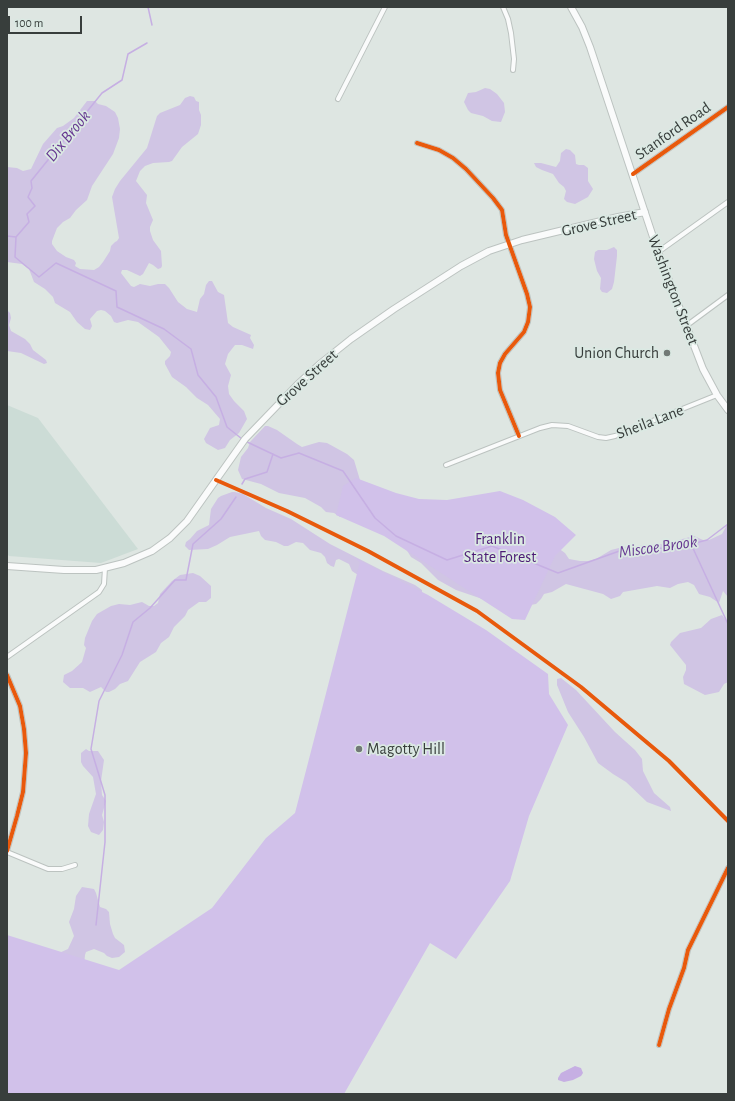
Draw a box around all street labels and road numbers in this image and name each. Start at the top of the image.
street label: Stanford Road [631,98,715,164]
street label: Grove Street [560,205,638,241]
street label: Washington Street [643,232,703,348]
street label: Grove Street [272,345,342,411]
street label: Sheila Lane [614,400,686,444]

